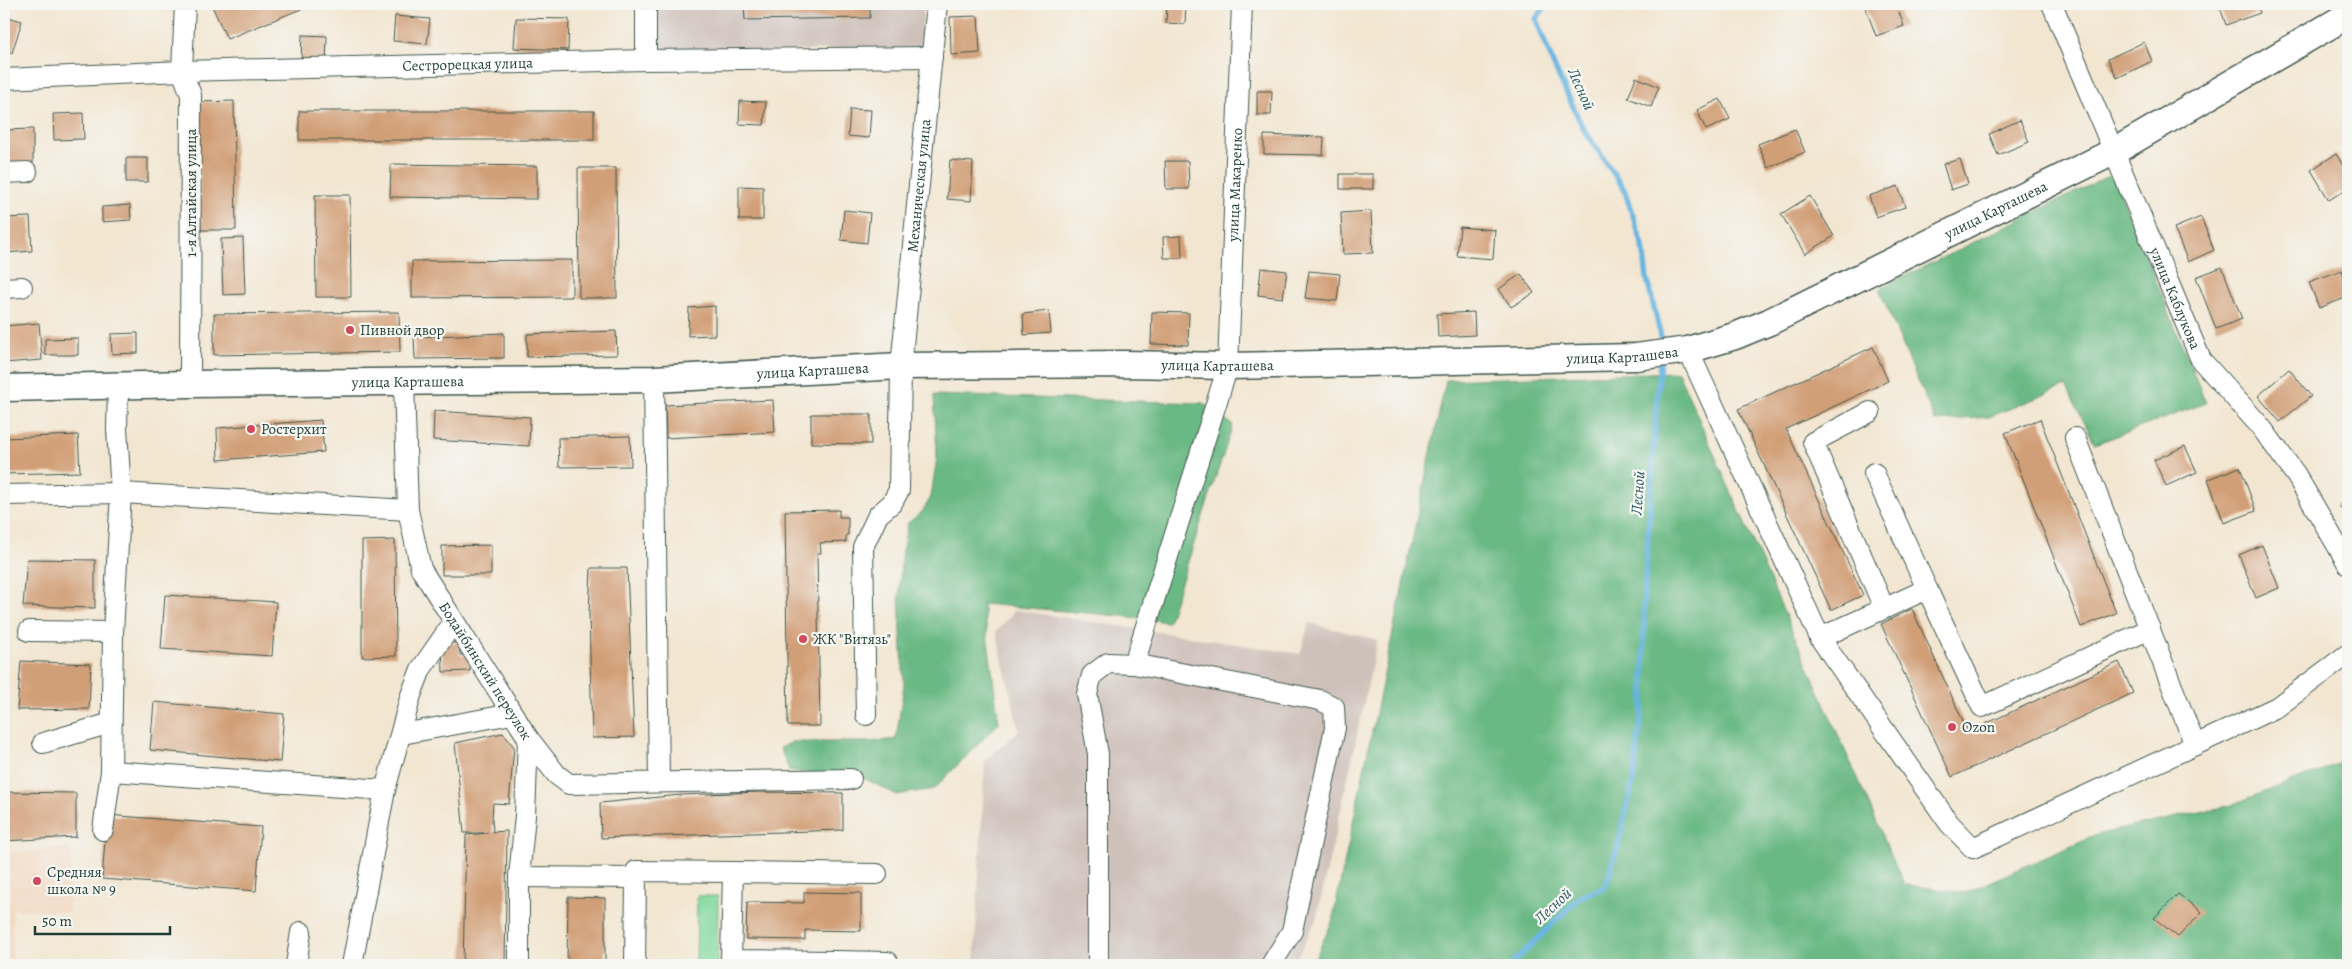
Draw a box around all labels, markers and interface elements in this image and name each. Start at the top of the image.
street label: Сестрорецкая улица [402,53,533,76]
water label: Лесной [1562,63,1600,114]
street label: Механическая улица [902,118,936,253]
street label: улица Макаренко [1223,127,1247,243]
street label: 1-я Алтайская улица [181,129,201,257]
street label: улица Карташева [1940,176,2051,244]
street label: улица Каблукова [2145,243,2205,352]
place label: Пивной двор [360,320,445,340]
marker: Пивной двор [344,324,356,336]
street label: улица Карташева [1565,341,1680,369]
street label: улица Карташева [1160,355,1274,376]
street label: улица Карташева [755,358,869,384]
street label: улица Карташева [351,371,464,392]
place label: Ростерхит [261,419,327,439]
marker: Ростерхит [245,423,257,435]
water label: Лесной [1625,470,1651,517]
street label: Бодайбинский переулок [434,598,537,744]
place label: ЖК "Витязь" [813,629,891,649]
marker: ЖК "Витязь" [797,633,809,645]
place label: Ozon [1962,717,1995,737]
marker: Ozon [1946,721,1958,733]
place label: Средняя школа № 9 [47,862,116,899]
marker: Средняя школа № 9 [31,875,43,887]
water label: Лесной [1529,883,1577,930]
scale bar [35,904,170,936]
text: 50 m [42,911,72,931]

